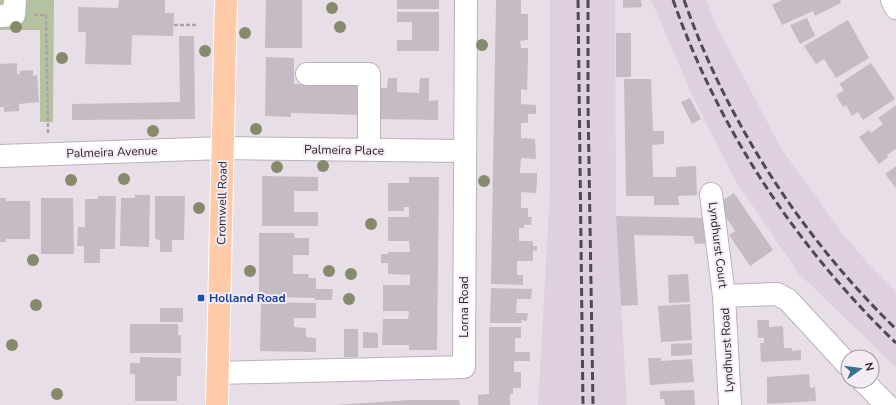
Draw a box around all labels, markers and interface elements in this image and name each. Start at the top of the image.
street label: Palmeira Place [304,141,384,159]
street label: Palmeira Avenue [66,142,158,162]
street label: Cromwell Road [213,161,231,245]
street label: Lyndhurst Court [705,201,731,290]
street label: Lorna Road [456,276,472,338]
place label: Holland Road [209,290,286,306]
marker: Holland Road [196,293,206,303]
street label: Lyndhurst Road [717,307,737,393]
north arrow [840,349,880,389]
text: N [861,361,877,373]

